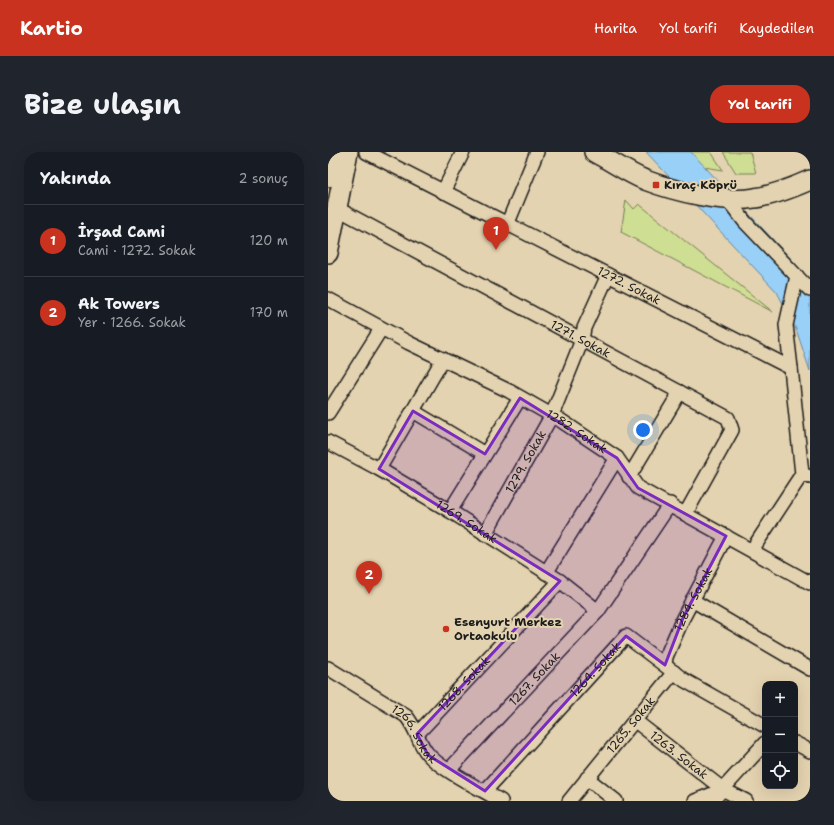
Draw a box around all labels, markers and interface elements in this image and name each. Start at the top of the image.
text: Kartio [20,16,83,41]
text: Harita [594,19,637,37]
text: Yol tarifi [659,19,717,37]
text: Kaydedilen [739,19,814,37]
text: Bize ulaşın [24,85,181,123]
button: Yol tarifi [710,85,810,123]
text: Yakında [40,167,111,189]
text: 2 sonuç [239,170,288,187]
place label: Kıraç Köprü [664,177,737,193]
marker: Kıraç Köprü [651,180,661,190]
pin: 1 [483,217,509,250]
text: İrşad Cami [78,222,165,242]
text: 1 [50,232,56,249]
text: 120 m [250,232,288,249]
text: Cami · 1272. Sokak [78,242,196,259]
street label: 1272. Sokak [595,263,663,308]
text: Ak Towers [78,294,160,314]
text: 2 [48,304,58,321]
text: 170 m [250,304,288,321]
text: Yer · 1266. Sokak [78,314,186,331]
street label: 1271. Sokak [548,316,613,362]
street label: 1282. Sokak [543,406,610,457]
your location [633,420,653,440]
street label: 1279. Sokak [502,427,550,496]
street label: 1269. Sokak [433,497,500,547]
pin: 2 [356,561,382,594]
street label: 1284. Sokak [670,564,716,634]
place label: Esenyurt Merkez Ortaokulu [454,614,562,644]
marker: Esenyurt Merkez Ortaokulu [441,624,451,634]
street label: 1264. Sokak [566,638,625,701]
street label: 1267. Sokak [505,648,564,709]
street label: 1268. Sokak [434,653,494,715]
map controls [762,681,798,789]
button: + [762,681,798,717]
street label: 1265. Sokak [603,693,659,757]
street label: 1266. Sokak [389,701,441,767]
button: − [762,717,798,753]
street label: 1263. Sokak [647,727,711,783]
button: locate [762,753,798,789]

